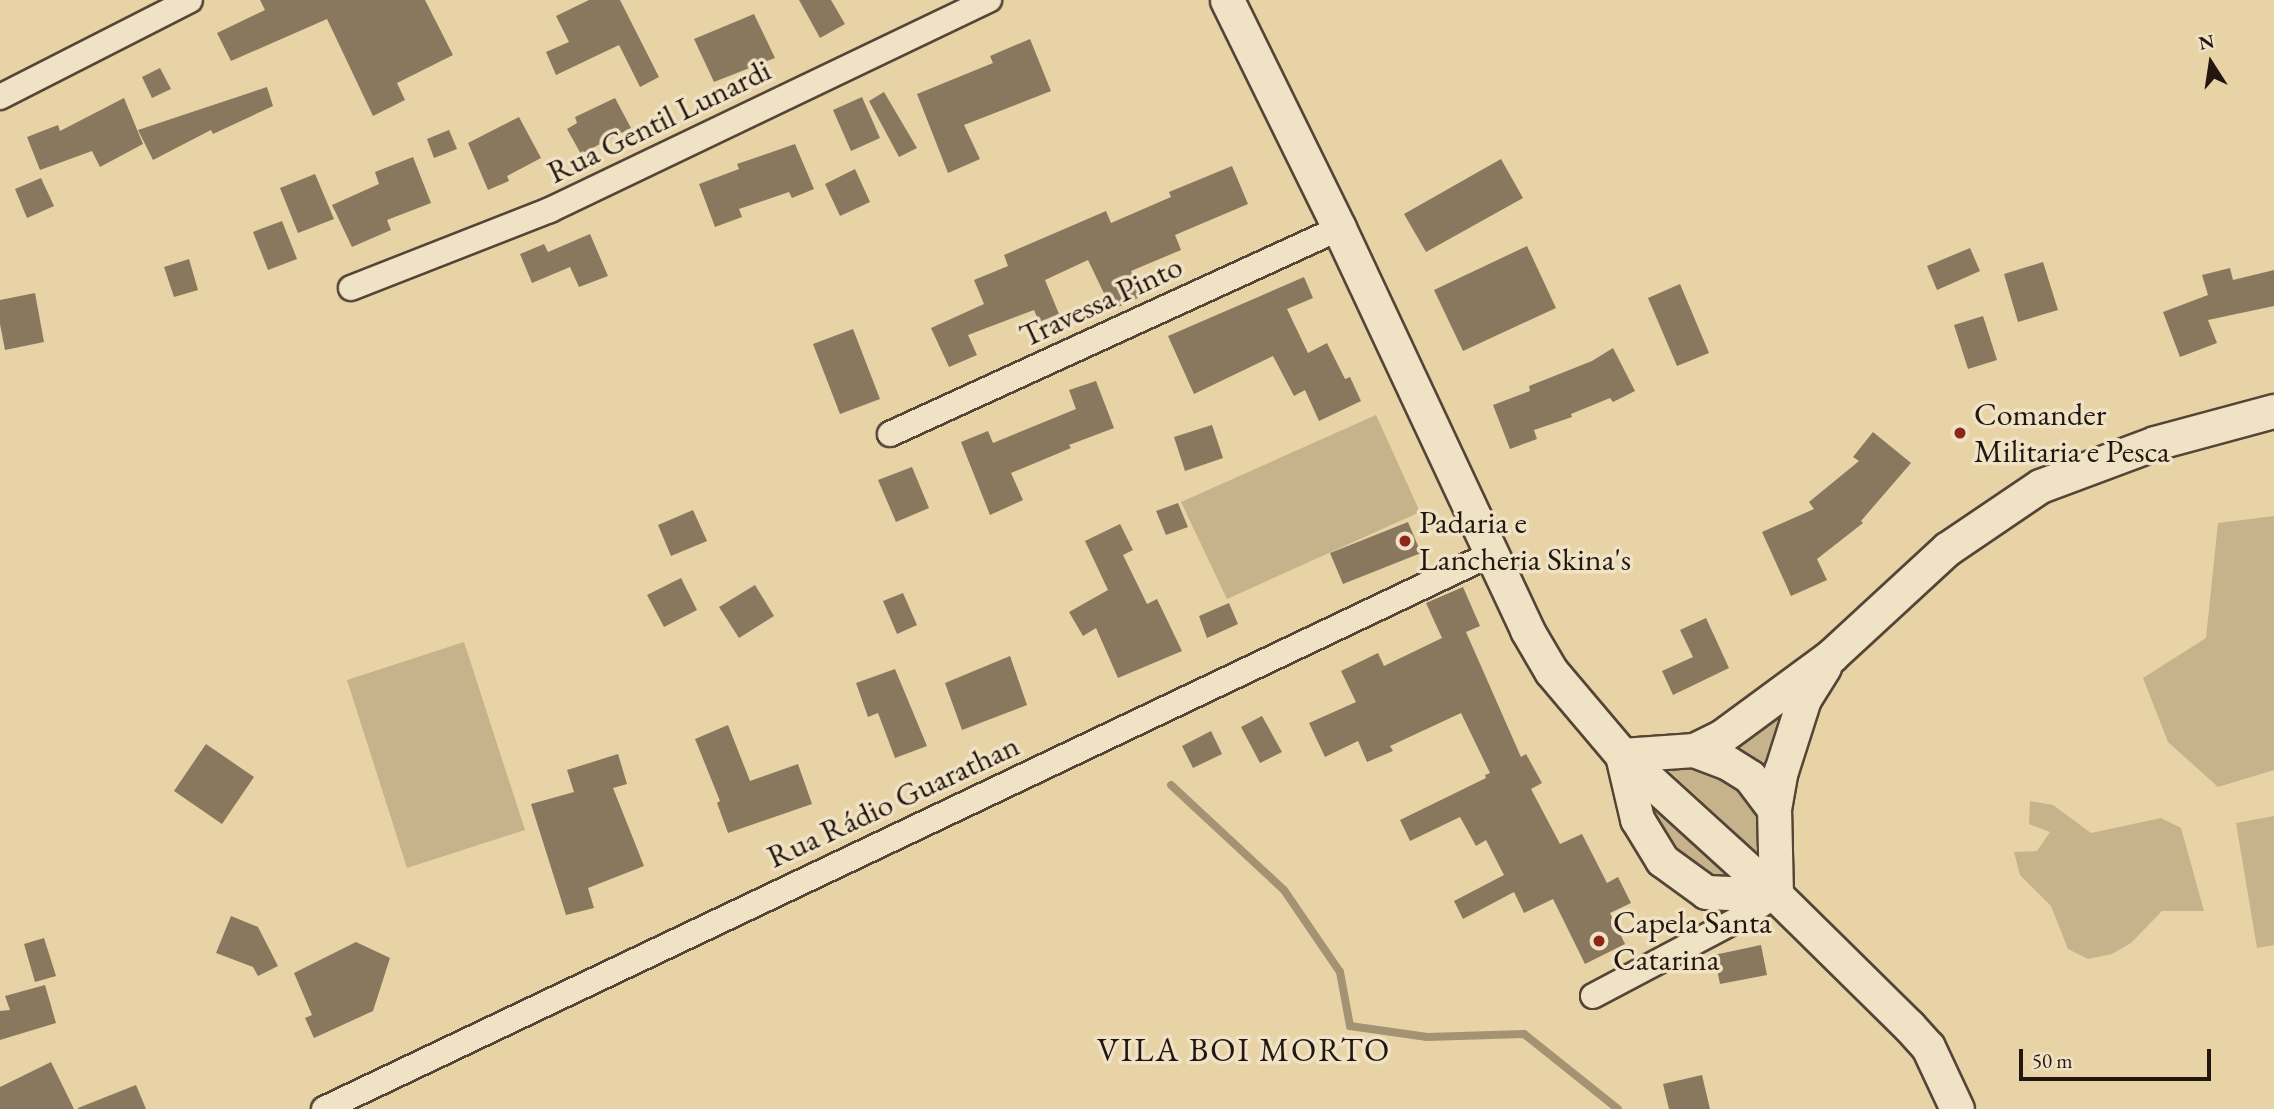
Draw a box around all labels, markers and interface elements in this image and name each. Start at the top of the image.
north arrow [2176,28,2246,98]
text: N [2196,28,2217,56]
street label: Rua Gentil Lunardi [541,50,777,192]
street label: Travessa Pinto [1014,247,1188,355]
place label: Comander Militaria e Pesca [1974,396,2170,471]
marker: Comander Militaria e Pesca [1952,425,1968,441]
place label: Padaria e Lancheria Skina's [1419,504,1631,579]
marker: Padaria e Lancheria Skina's [1397,533,1413,549]
street label: Rua Rádio Guarathan [761,726,1025,876]
place label: Capela Santa Catarina [1613,904,1772,979]
marker: Capela Santa Catarina [1591,933,1607,949]
district label: VILA BOI MORTO [1099,1030,1389,1070]
scale bar [2022,1036,2214,1080]
text: 50 m [2032,1047,2073,1074]

